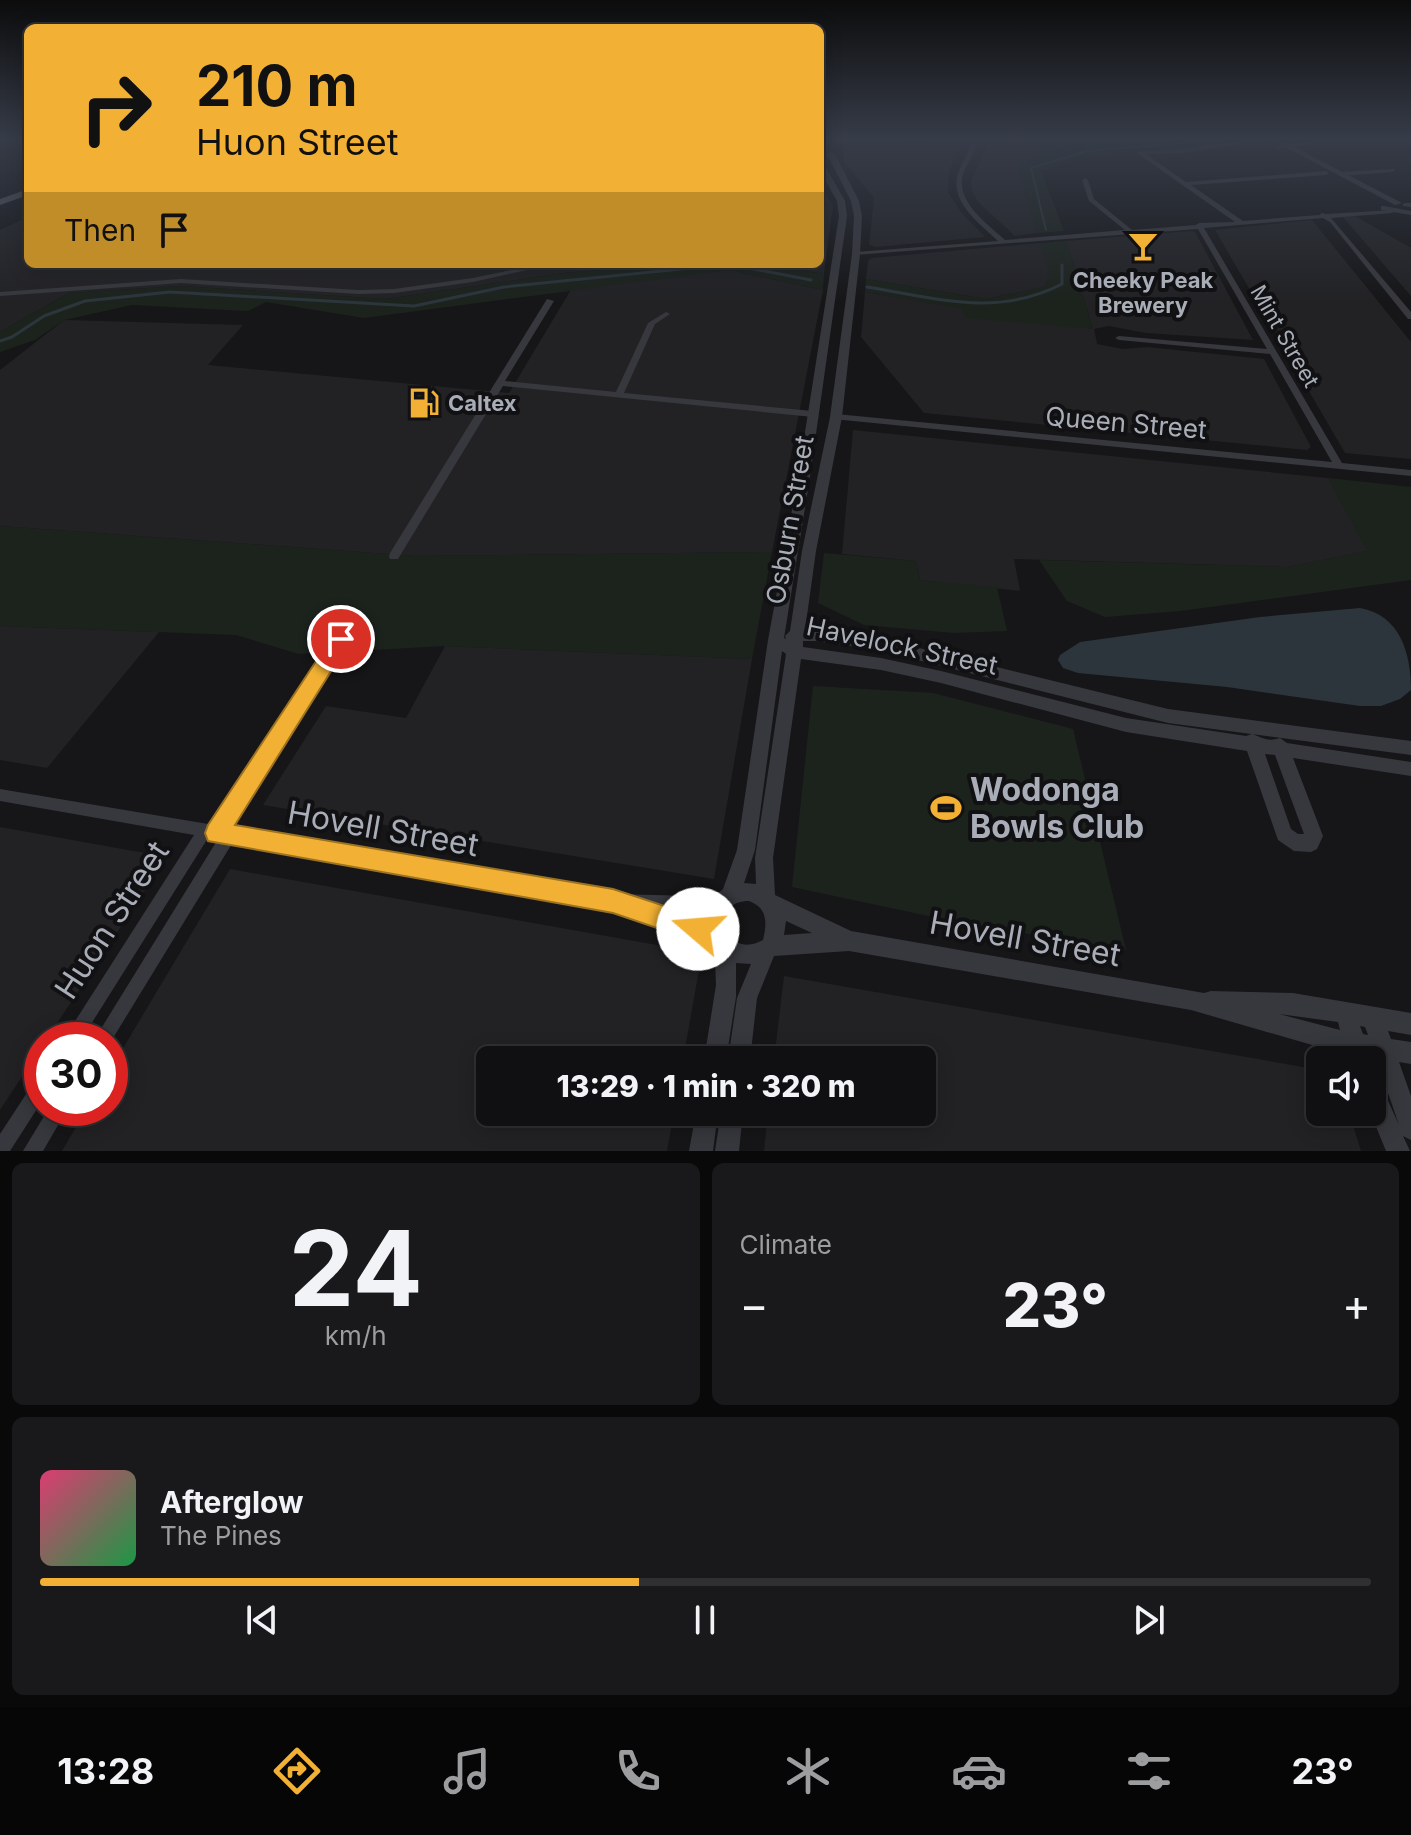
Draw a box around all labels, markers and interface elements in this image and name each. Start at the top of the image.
text: 210 m [196,52,358,120]
icon: right [64,56,168,160]
text: Huon Street [196,120,399,164]
icon: arrive [152,208,196,252]
text: Then [64,212,136,248]
bar icon: Cheeky Peak Brewery [1126,229,1160,263]
place label: Cheeky Peak Brewery [1073,267,1213,318]
street label: Mint Street [1245,280,1325,392]
fuel station icon: Caltex [407,386,441,420]
place label: Caltex [448,390,517,416]
street label: Queen Street [1044,400,1208,445]
street label: Osburn Street [759,433,820,607]
pin [307,605,375,673]
street label: Havelock Street [804,610,1000,681]
icon: arrive [319,617,363,661]
place label: Wodonga Bowls Club [970,770,1144,846]
sports icon: Wodonga Bowls Club [929,791,963,825]
street label: Hovell Street [285,793,482,864]
street label: Huon Street [46,834,177,1006]
position arrow [656,887,740,971]
street label: Hovell Street [927,903,1124,974]
speed limit sign: 30 [24,1022,128,1126]
map controls [1306,1046,1386,1126]
button: sound [1306,1046,1386,1126]
text: 13:29 · 1 min · 320 m [556,1068,856,1104]
text: 24 [289,1205,423,1331]
text: Climate [740,1229,832,1260]
text: 23° [1003,1269,1108,1341]
text: − [740,1278,769,1332]
text: + [1342,1278,1371,1332]
text: km/h [325,1320,387,1351]
text: Afterglow [160,1484,304,1520]
text: The Pines [160,1520,282,1551]
icon: previous [240,1598,284,1642]
icon: pause [683,1598,727,1642]
icon: next [1127,1598,1171,1642]
icon: directions [269,1743,325,1799]
icon: music [439,1743,495,1799]
icon: phone [610,1743,666,1799]
icon: climate [780,1743,836,1799]
icon: car [951,1743,1007,1799]
icon: filters [1121,1743,1177,1799]
text: 13:28 [57,1749,154,1793]
text: 23° [1292,1749,1354,1793]

